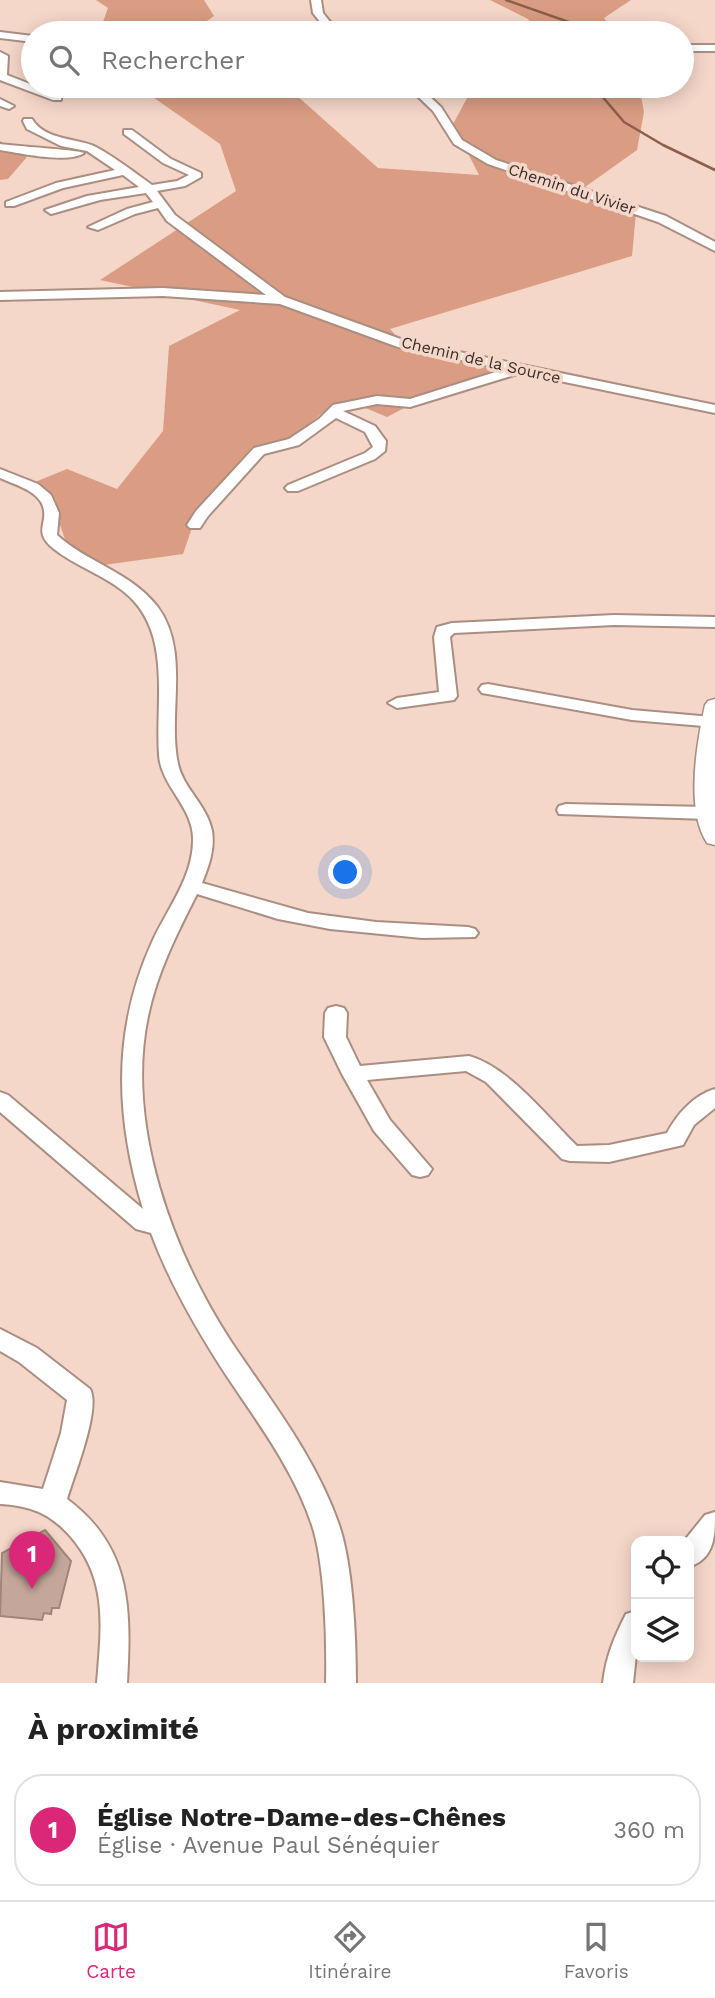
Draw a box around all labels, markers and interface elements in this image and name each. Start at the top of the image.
search box [21,21,694,98]
icon: search [45,41,83,79]
text: Rechercher [101,45,245,75]
street label: Chemin du Vivier [506,159,639,219]
street label: Chemin de la Source [399,332,563,388]
your location [328,855,362,889]
pin: 1 [9,1531,55,1589]
map controls [631,1536,694,1662]
button: locate [631,1536,694,1599]
button: layers [631,1599,694,1662]
text: À proximité [28,1711,199,1746]
text: Église Notre-Dame-des-Chênes [97,1802,506,1832]
text: 1 [48,1817,58,1844]
text: 360 m [614,1817,685,1844]
text: Église · Avenue Paul Sénéquier [97,1832,440,1859]
tab: Carte [86,1918,136,1983]
tab: Itinéraire [308,1918,391,1983]
tab: Favoris [564,1918,629,1983]

